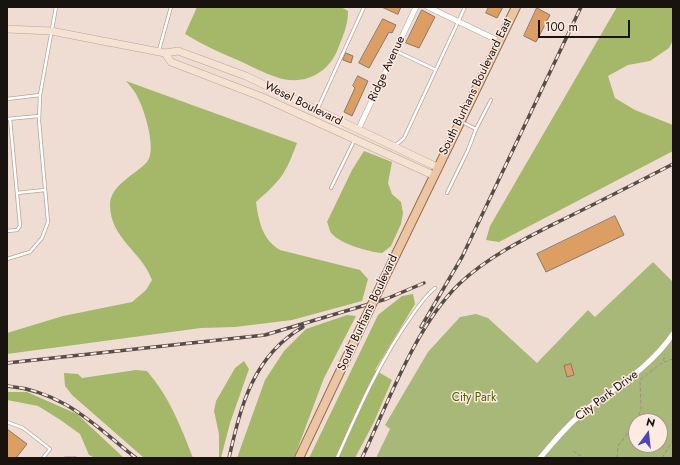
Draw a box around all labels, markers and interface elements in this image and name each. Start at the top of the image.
scale bar [540,12,632,38]
street label: South Burhans Boulevard East [437,16,515,158]
text: 100 m [545,18,578,36]
street label: Ridge Avenue [366,34,408,104]
street label: Wesel Boulevard [262,79,344,129]
street label: South Burhans Boulevard [335,253,401,373]
street label: City Park Drive [573,368,641,424]
park label: City Park [452,391,496,405]
north arrow [628,413,668,453]
text: N [645,414,657,431]

